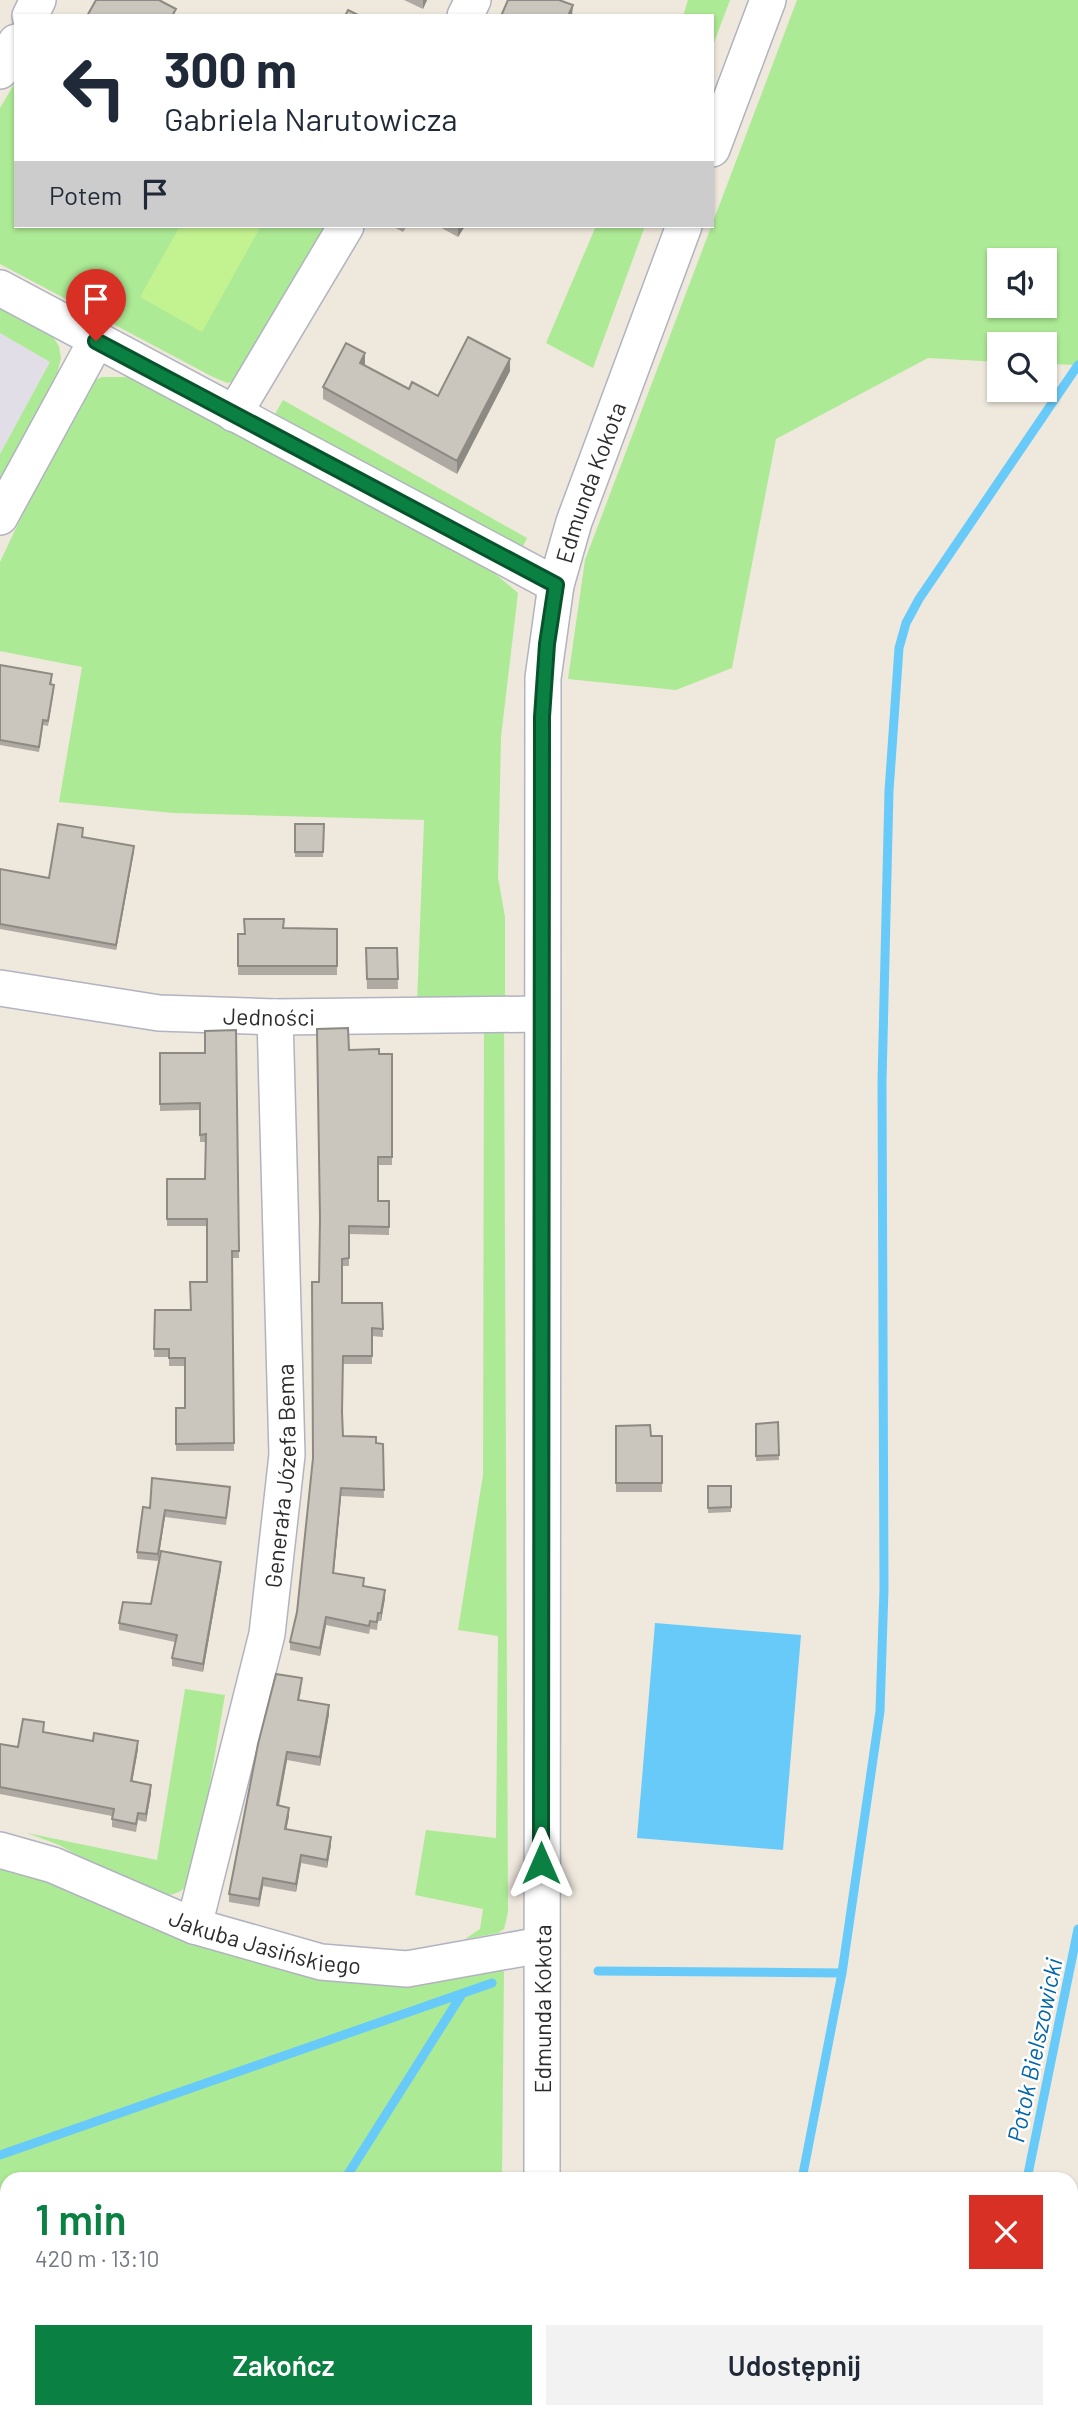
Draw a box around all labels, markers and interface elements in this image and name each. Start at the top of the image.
text: 300 m [164,39,297,98]
icon: left [49,42,140,133]
text: Gabriela Narutowicza [164,99,458,137]
icon: arrive [136,175,174,213]
text: Potem [49,179,122,210]
map controls [987,248,1057,402]
button: sound [987,248,1057,318]
pin [66,269,126,341]
icon: arrive [77,280,115,318]
button: search [987,332,1057,402]
street label: Edmunda Kokota [549,398,631,566]
street label: Jedności [223,1001,315,1031]
street label: Generała Józefa Bema [258,1363,301,1589]
position arrow [504,1826,578,1900]
street label: Jakuba Jasińskiego [165,1903,362,1979]
street label: Edmunda Kokota [528,1925,556,2093]
water label: Potok Bielszowicki [1000,1955,1068,2145]
text: 1 min [35,2193,127,2243]
button: close [969,2195,1043,2269]
text: 420 m · 13:10 [35,2244,159,2272]
button: Zakończ [35,2325,532,2405]
button: Udostępnij [546,2325,1043,2405]

